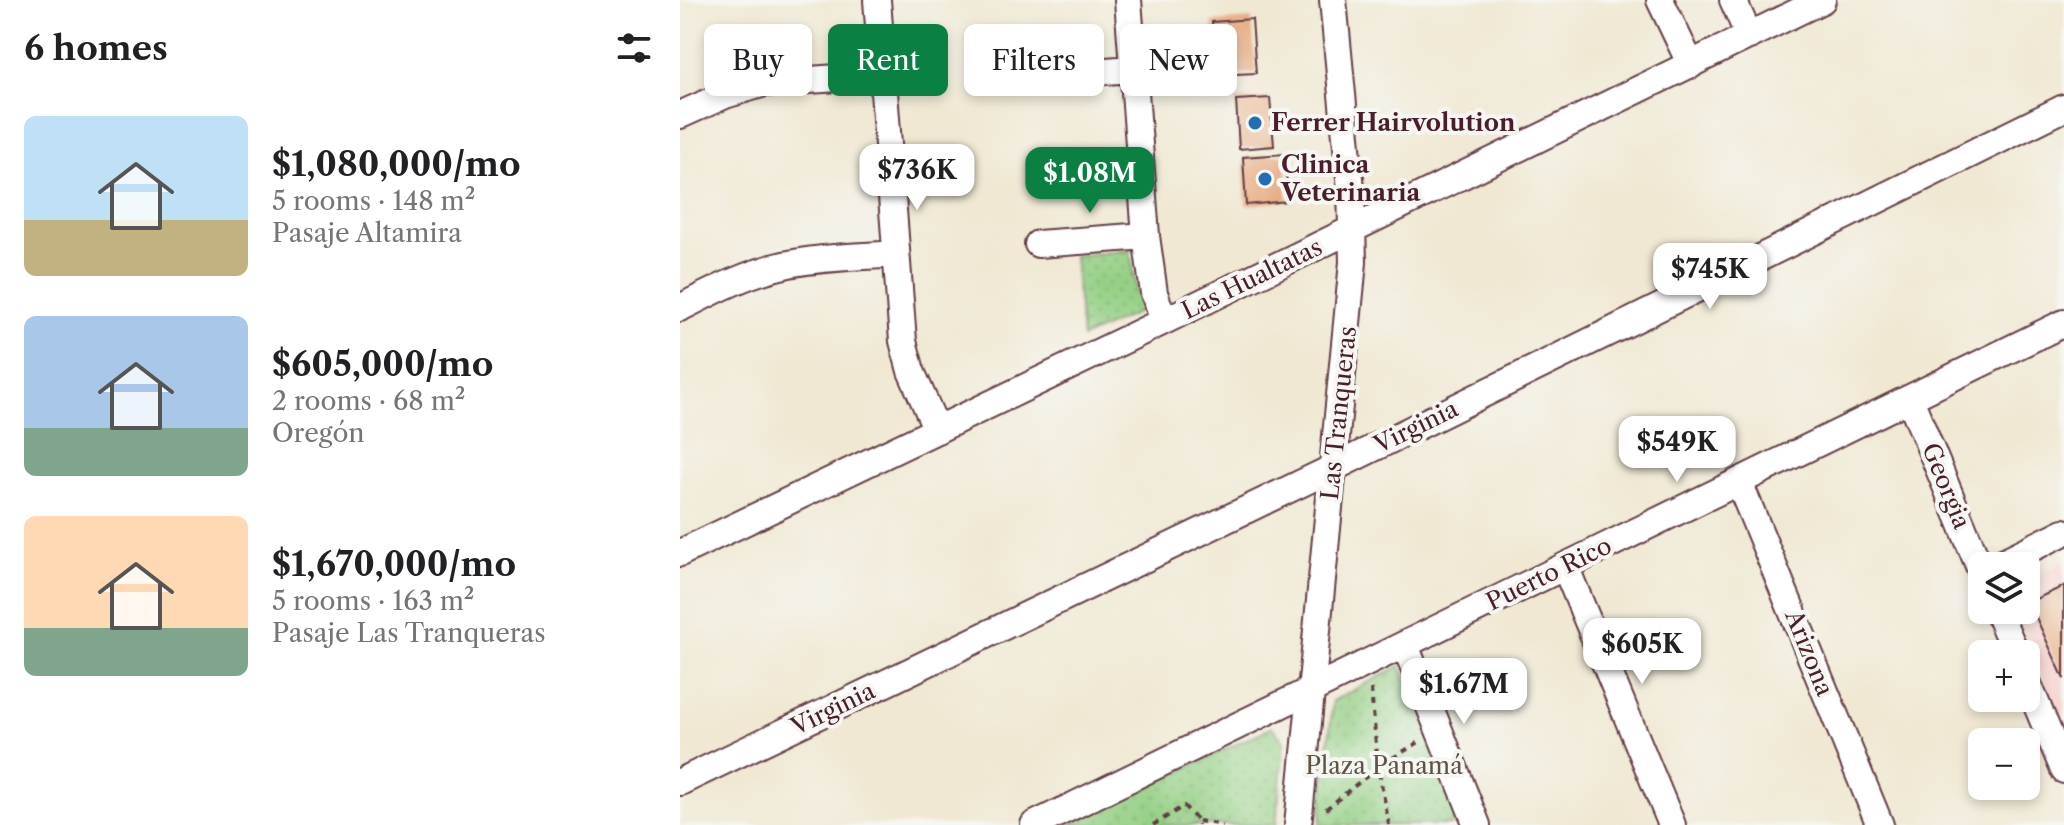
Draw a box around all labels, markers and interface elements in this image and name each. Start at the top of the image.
chip: Buy [704,24,812,96]
chip: Rent [828,24,948,96]
chip: Filters [964,24,1104,96]
chip: New [1120,24,1237,96]
icon: filters [612,26,656,70]
text: 6 homes [24,27,168,69]
place label: Ferrer Hairvolution [1271,108,1516,137]
marker: Ferrer Hairvolution [1246,114,1264,132]
text: $1,080,000/mo [272,143,521,185]
pin: $736K [861,144,973,212]
pin: $1.08M [1025,147,1155,215]
icon: home [88,148,184,244]
place label: Clinica Veterinaria [1280,150,1422,207]
text: $736K [877,154,957,186]
text: $1.08M [1043,157,1137,189]
marker: Clinica Veterinaria [1256,170,1274,188]
text: 5 rooms · 148 m² [272,185,475,217]
text: Pasaje Altamira [272,217,462,249]
street label: Las Hualtatas [1177,232,1327,325]
pin: $745K [1654,243,1766,311]
text: $745K [1671,253,1749,285]
street label: Las Tranqueras [1315,325,1362,501]
text: $605,000/mo [272,343,493,385]
icon: home [88,348,184,444]
text: 2 rooms · 68 m² [272,385,465,417]
street label: Virginia [1368,394,1463,460]
pin: $549K [1621,416,1733,484]
text: Oregón [272,417,365,449]
text: $549K [1637,426,1717,458]
street label: Georgia [1916,439,1977,533]
street label: Puerto Rico [1481,531,1616,616]
text: $1,670,000/mo [272,543,516,585]
icon: home [88,548,184,644]
map controls [1968,552,2040,800]
button: layers [1968,552,2040,624]
text: 5 rooms · 163 m² [272,585,474,617]
street label: Arizona [1779,605,1840,700]
text: Pasaje Las Tranqueras [272,617,546,649]
pin: $605K [1586,618,1698,686]
text: $605K [1601,628,1683,660]
button: + [1968,640,2040,712]
pin: $1.67M [1399,658,1529,726]
text: $1.67M [1419,668,1509,700]
street label: Virginia [785,676,880,742]
button: − [1968,728,2040,800]
park label: Plaza Panamá [1305,751,1463,780]

